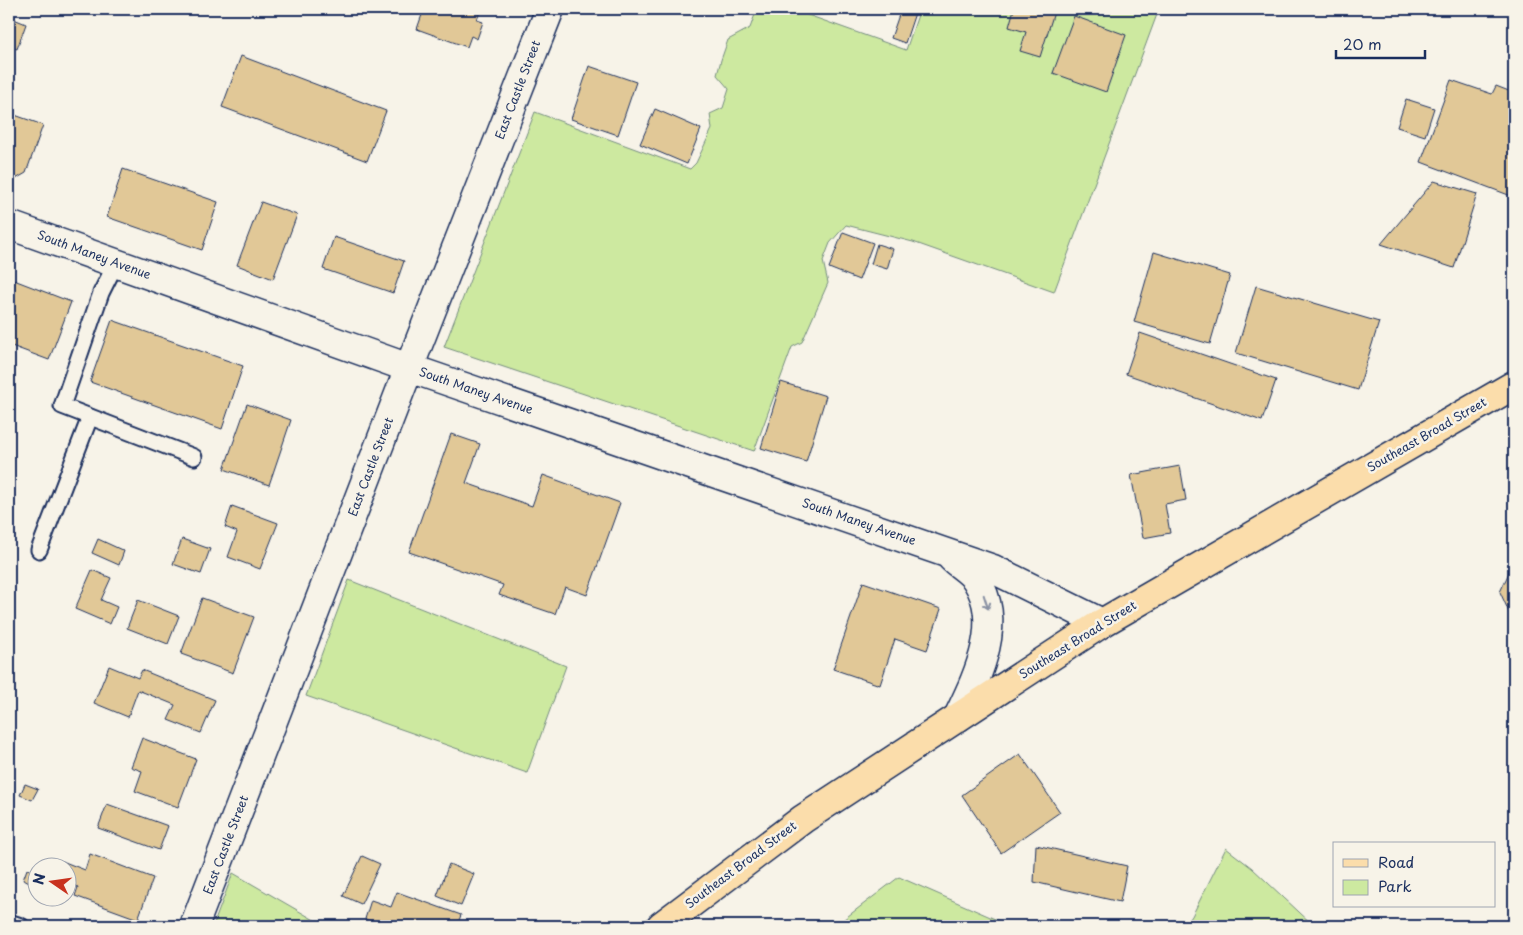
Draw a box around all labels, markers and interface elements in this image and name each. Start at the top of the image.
scale bar [1336,28,1424,60]
text: 20 m [1343,32,1382,55]
street label: East Castle Street [490,37,544,142]
street label: South Maney Avenue [35,225,154,283]
street label: South Maney Avenue [417,362,536,418]
street label: Southeast Broad Street [1363,392,1490,476]
street label: East Castle Street [343,414,397,519]
street label: South Maney Avenue [800,493,919,549]
one-way arrow [981,594,991,610]
street label: Southeast Broad Street [1015,596,1140,683]
street label: East Castle Street [198,792,252,897]
street label: Southeast Broad Street [681,816,800,912]
legend [1333,842,1496,908]
text: Road [1378,850,1414,873]
north arrow [28,858,78,908]
text: N [27,871,50,887]
text: Park [1378,874,1412,897]

